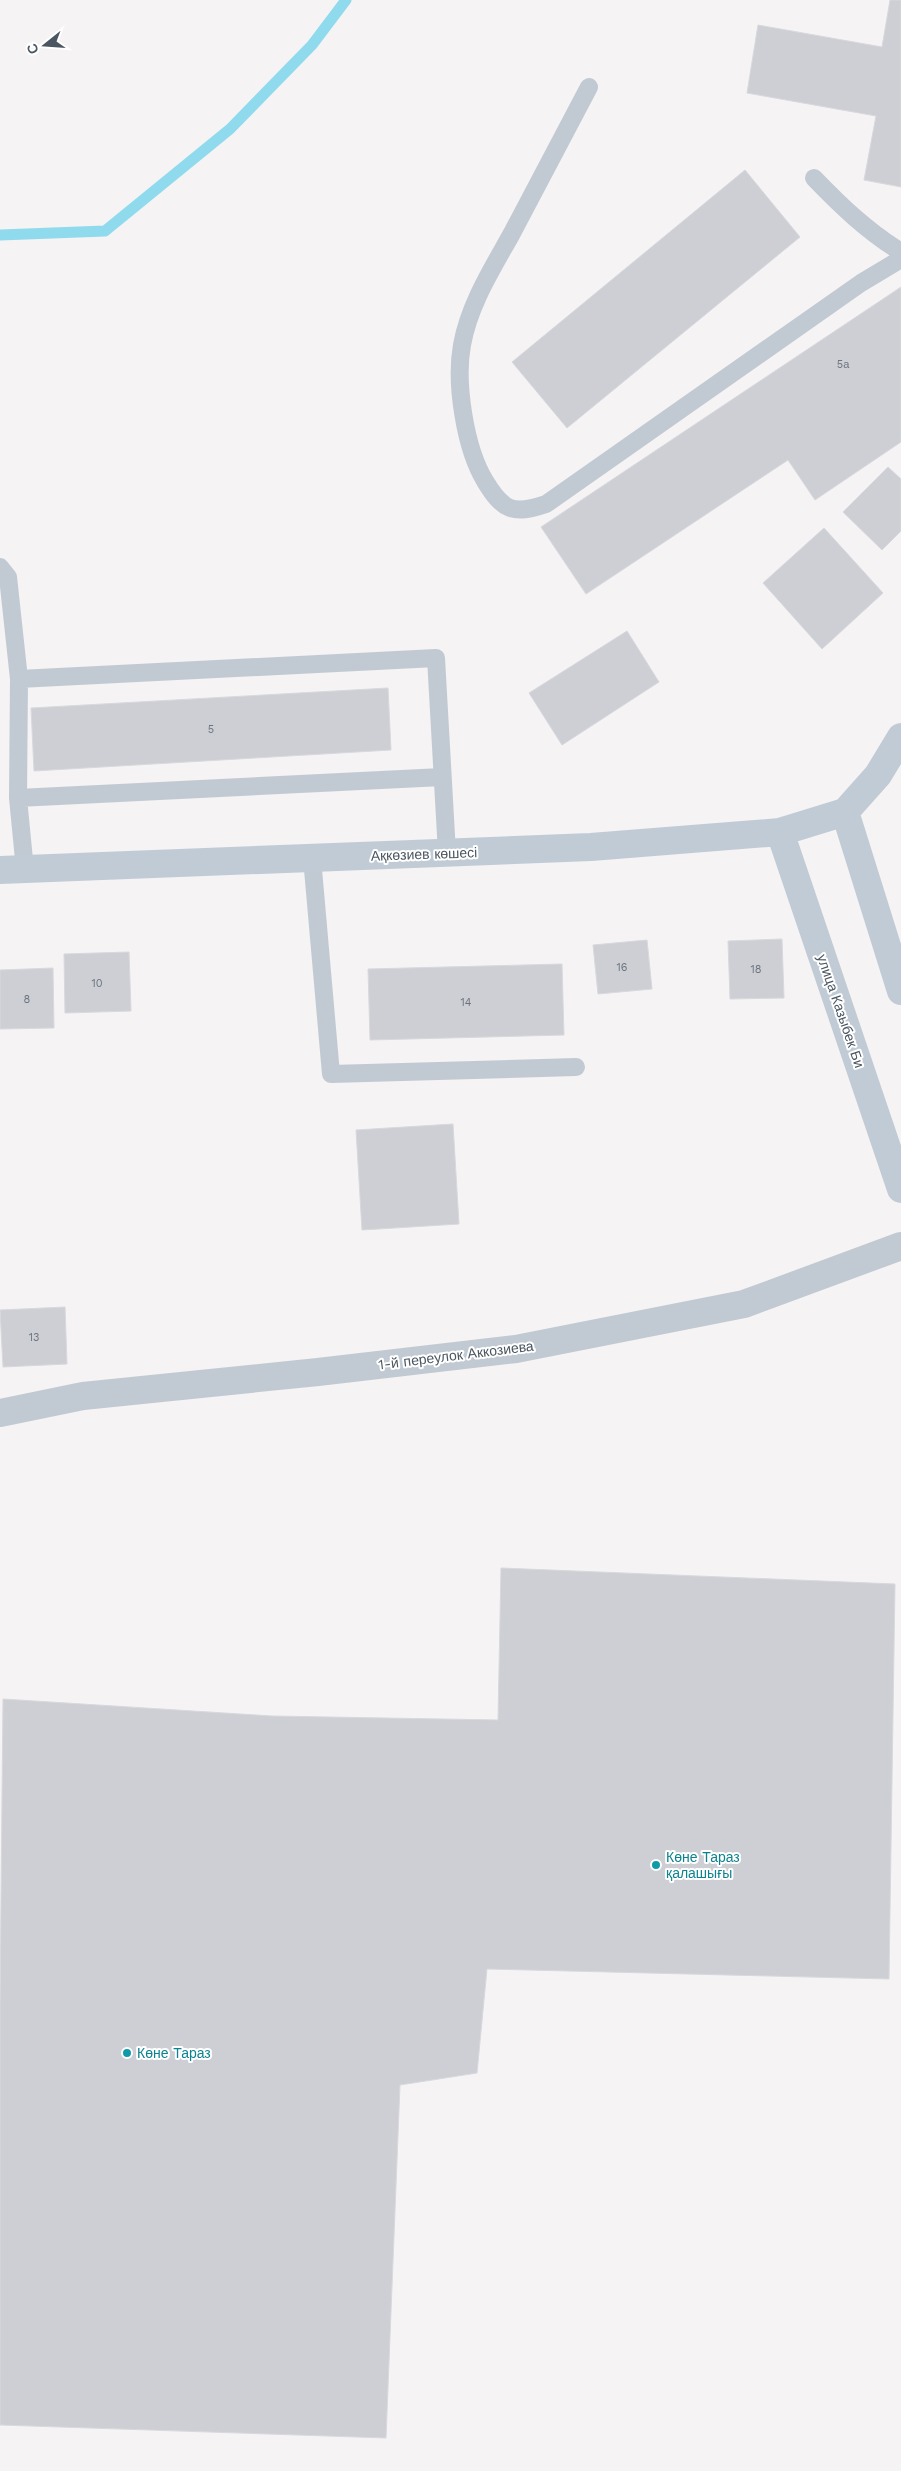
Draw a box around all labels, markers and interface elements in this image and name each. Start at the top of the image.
north arrow [20,20,70,70]
text: С [23,42,42,56]
house number: 5а [837,358,850,371]
house number: 5 [208,723,214,736]
street label: Ақкөзиев көшесі [370,844,478,864]
street label: улица Казыбек Би [814,952,868,1070]
house number: 16 [617,961,628,974]
house number: 18 [750,963,762,976]
house number: 10 [91,977,103,990]
house number: 8 [24,993,31,1006]
house number: 14 [460,996,472,1009]
house number: 13 [29,1331,39,1344]
street label: 1-й переулок Аккозиева [378,1338,535,1372]
place label: Көне Тараз қалашығы [666,1849,740,1881]
marker: Көне Тараз қалашығы [650,1859,662,1871]
place label: Көне Тараз [137,2045,211,2061]
marker: Көне Тараз [121,2047,133,2059]

